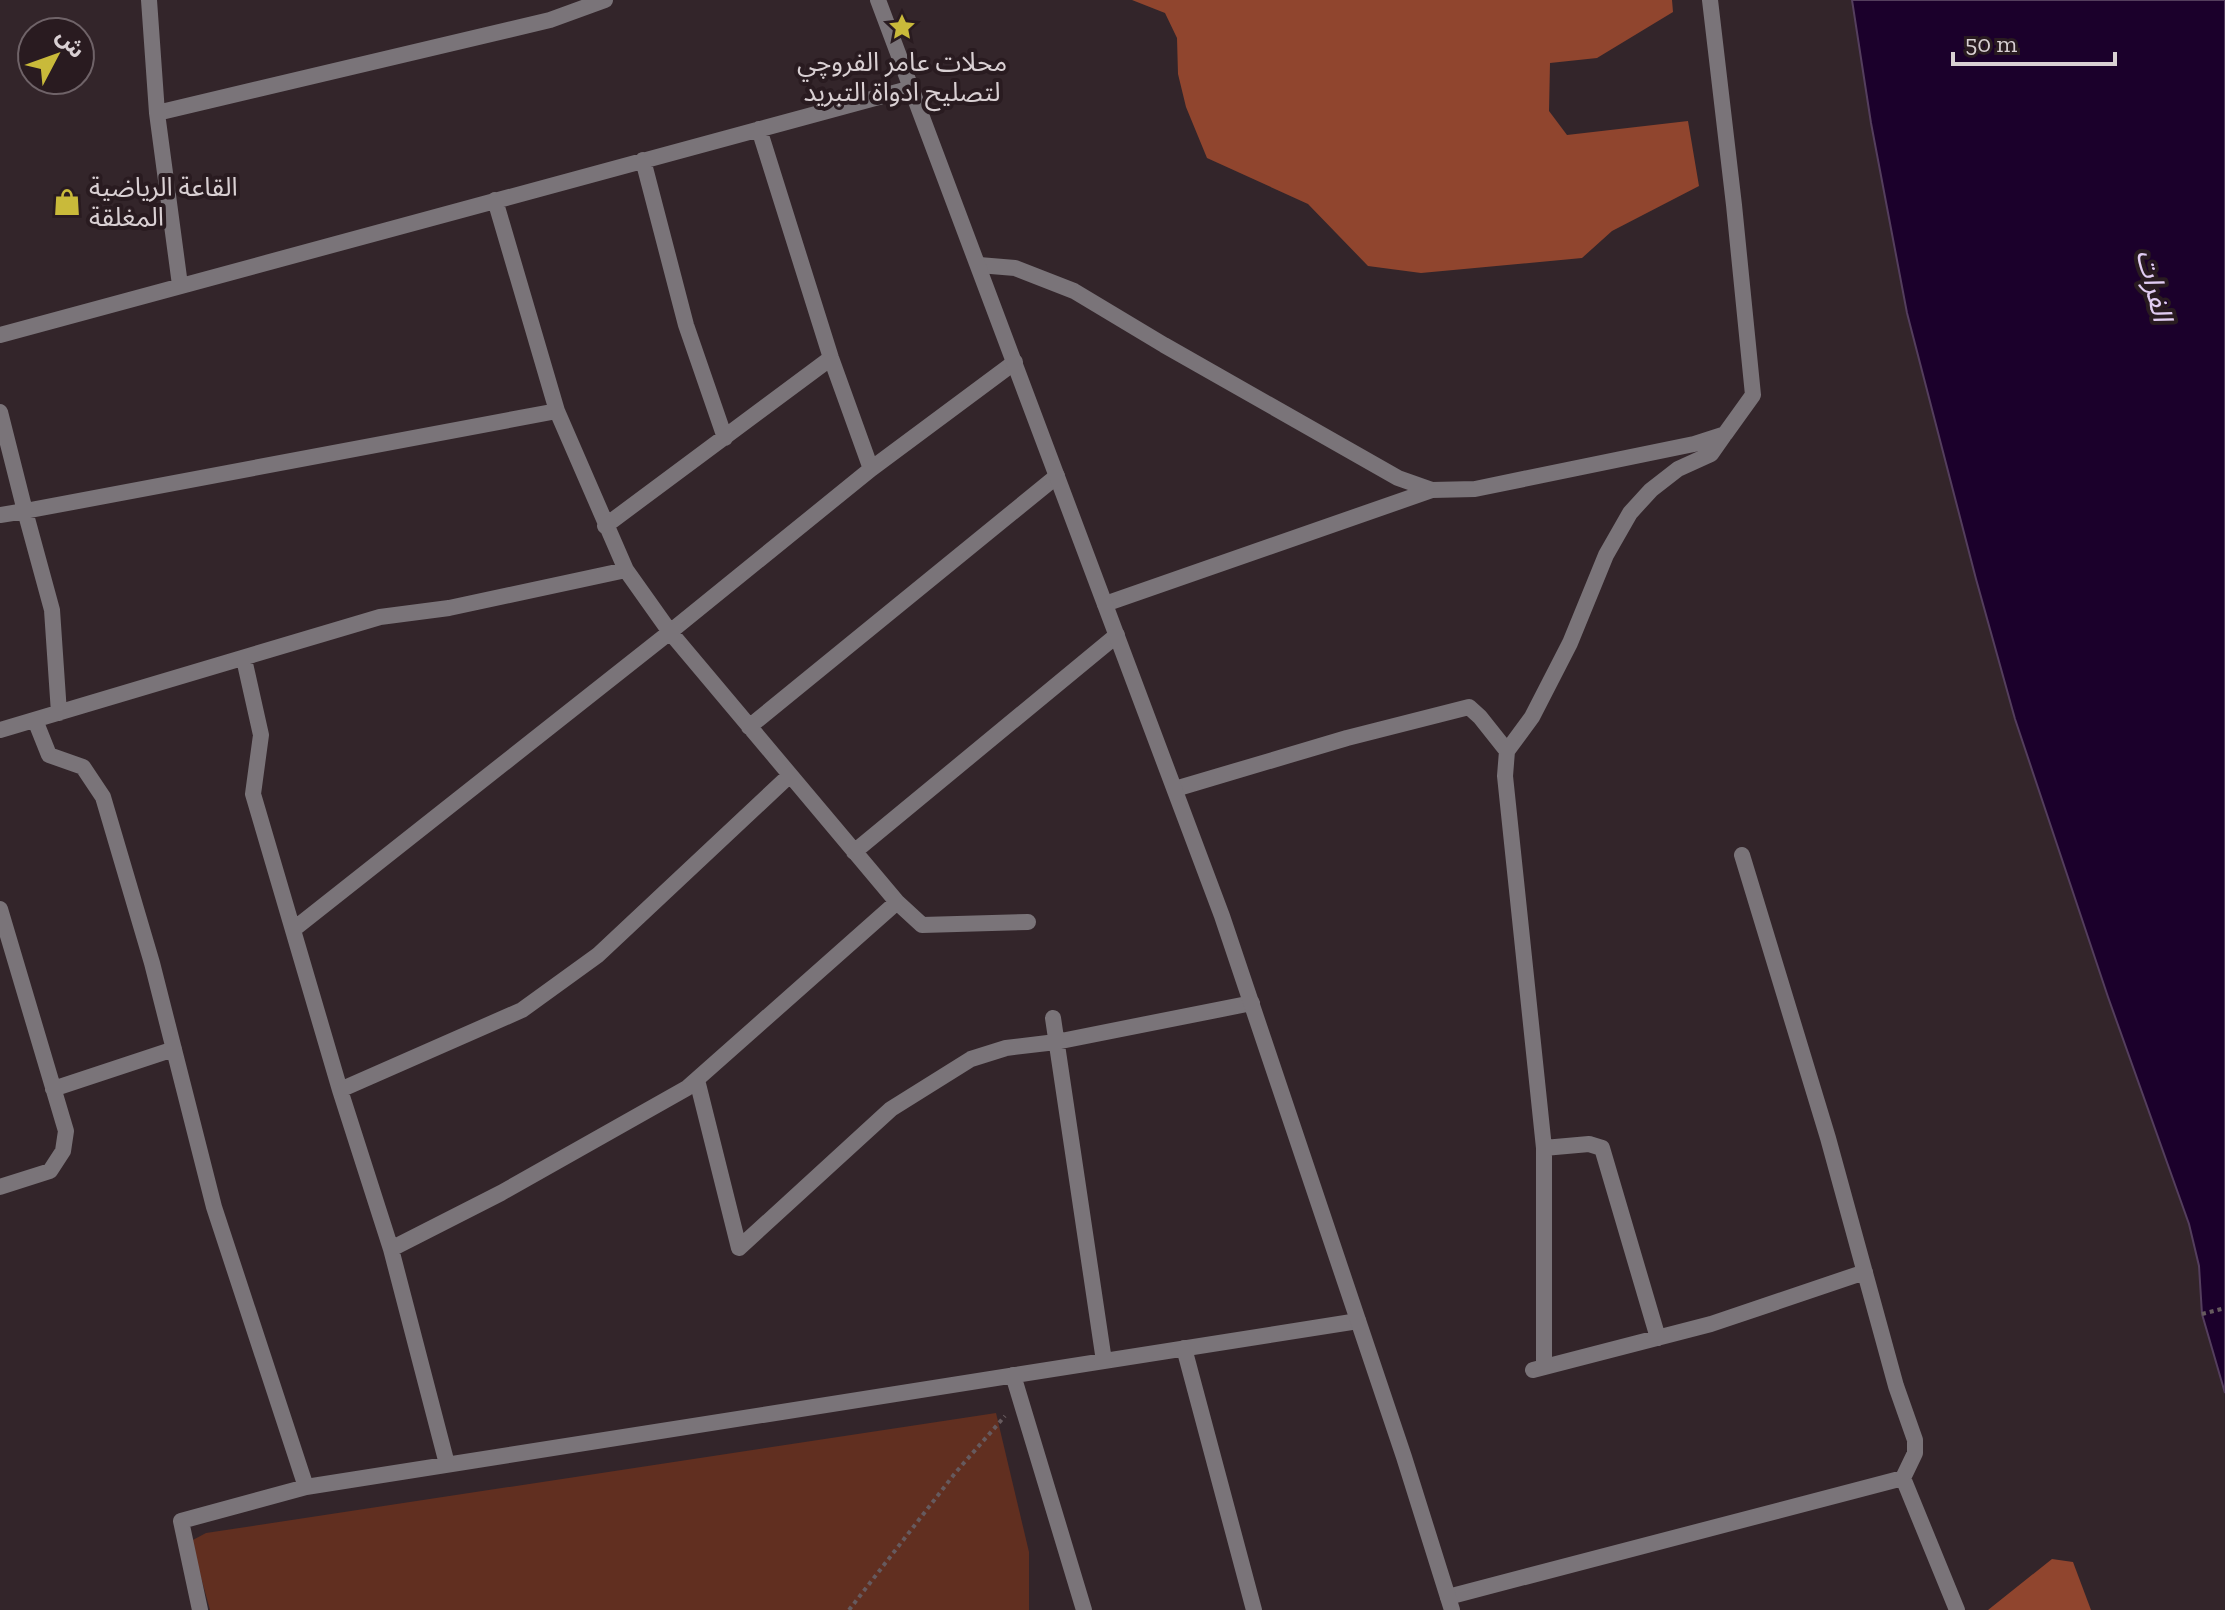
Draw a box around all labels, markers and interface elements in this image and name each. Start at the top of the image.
place icon: محلات عامر الفروچي لتصليح ادواة التبريد [887,12,917,42]
north arrow [16,16,96,96]
scale bar [1953,16,2115,66]
text: ش [51,23,91,63]
text: 50 m [1965,29,2018,58]
place label: محلات عامر الفروچي لتصليح ادواة التبريد [797,46,1007,112]
place label: القاعة الرياضية المغلقة [89,171,238,233]
shop icon: القاعة الرياضية المغلقة [52,187,82,217]
water label: الفرات [2130,246,2180,328]

